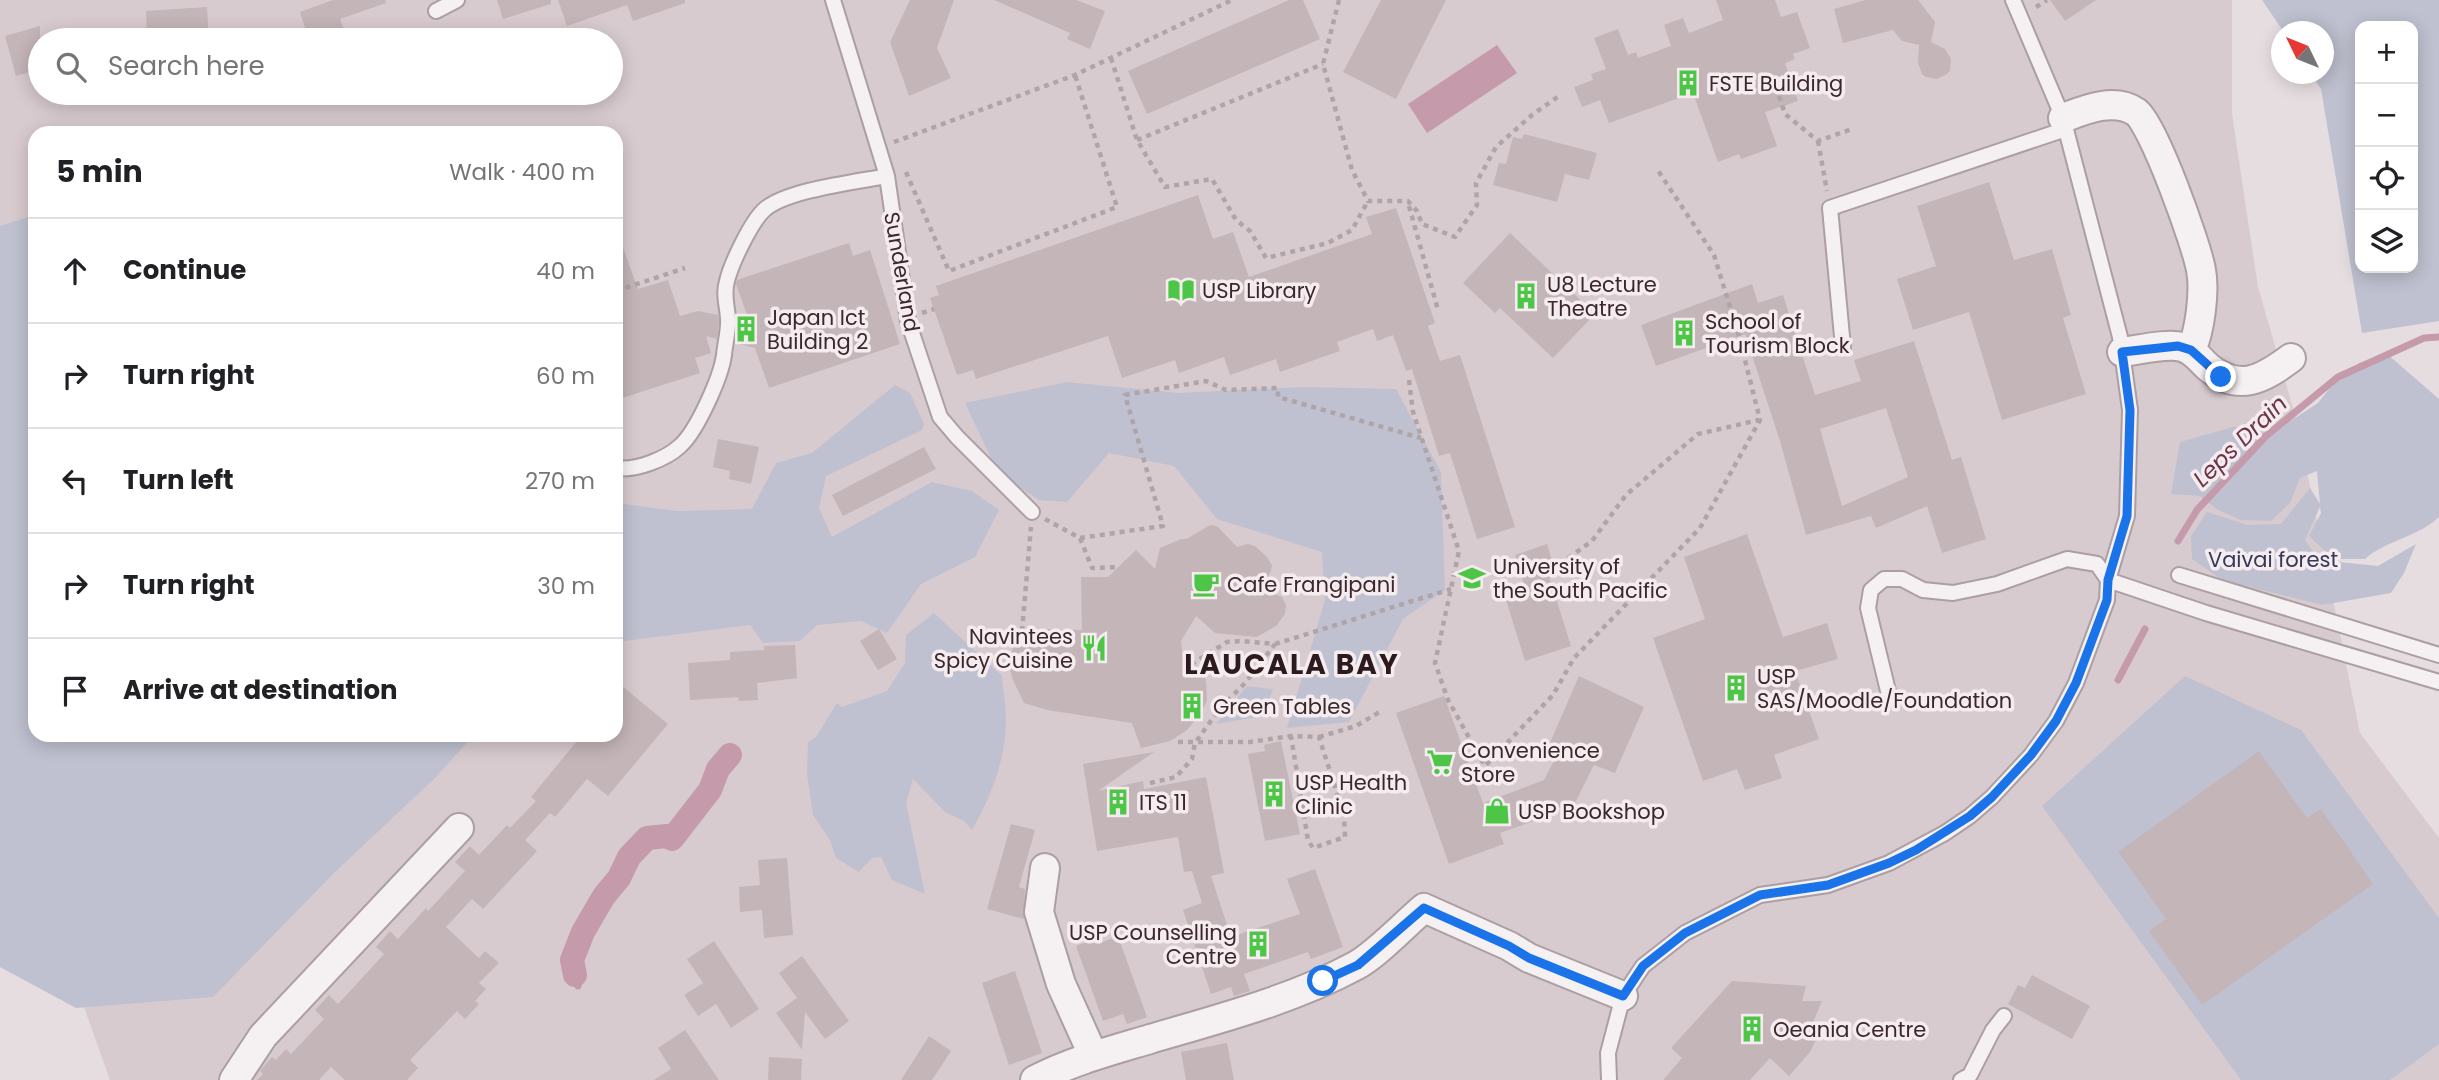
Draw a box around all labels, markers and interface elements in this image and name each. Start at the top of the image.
north arrow [2271,21,2334,84]
map controls [2355,21,2418,273]
button: + [2355,21,2418,84]
search box [28,28,623,105]
icon: search [52,48,90,86]
text: Search here [108,48,265,84]
building icon: FSTE Building [1673,68,1703,98]
place label: FSTE Building [1709,69,1843,98]
button: − [2355,84,2418,147]
button: locate [2355,147,2418,210]
text: 5 min [56,150,143,193]
text: Walk · 400 m [449,156,595,188]
street label: Sunderland [877,210,927,334]
button: layers [2355,210,2418,273]
icon: ahead [56,252,94,290]
text: Continue [123,252,246,288]
text: 40 m [536,255,595,287]
place label: U8 Lecture Theatre [1547,270,1657,323]
library icon: USP Library [1166,275,1196,305]
place label: USP Library [1202,276,1317,305]
building icon: U8 Lecture Theatre [1511,281,1541,311]
place label: Japan Ict Building 2 [767,303,868,356]
place label: School of Tourism Block [1705,307,1850,360]
building icon: Japan Ict Building 2 [731,314,761,344]
building icon: School of Tourism Block [1669,318,1699,348]
icon: right [56,357,94,395]
text: Turn right [123,357,255,393]
text: 60 m [536,360,595,392]
route end [2205,361,2236,392]
water label: Leps Drain [2186,388,2294,494]
icon: left [56,462,94,500]
text: Turn left [123,462,234,498]
text: 270 m [525,465,595,497]
park label: Vaivai forest [2208,545,2338,574]
place label: University of the South Pacific [1493,552,1668,605]
school or university icon: University of the South Pacific [1457,563,1487,593]
icon: right [56,567,94,605]
text: Turn right [123,567,255,603]
cafe icon: Cafe Frangipani [1191,569,1221,599]
text: 30 m [537,570,595,602]
place label: Cafe Frangipani [1227,570,1395,599]
place label: Navintees Spicy Cuisine [934,622,1073,675]
restaurant icon: Navintees Spicy Cuisine [1079,633,1109,663]
district label: LAUCALA BAY [1184,645,1400,684]
place label: USP SAS/Moodle/Foundation [1757,662,2012,715]
icon: arrive [56,672,94,710]
text: Arrive at destination [123,672,398,708]
building icon: USP SAS/Moodle/Foundation [1721,673,1751,703]
building icon: Green Tables [1177,691,1207,721]
place label: Green Tables [1213,692,1351,721]
place label: Convenience Store [1461,736,1600,789]
supermarket icon: Convenience Store [1425,747,1455,777]
place label: USP Health Clinic [1295,768,1407,821]
building icon: USP Health Clinic [1259,779,1289,809]
building icon: ITS 11 [1103,787,1133,817]
place label: ITS 11 [1139,788,1187,817]
shop icon: USP Bookshop [1482,796,1512,826]
place label: USP Bookshop [1518,797,1665,826]
place label: USP Counselling Centre [1069,918,1237,971]
building icon: USP Counselling Centre [1243,929,1273,959]
route start [1307,965,1338,996]
building icon: Oeania Centre [1737,1014,1767,1044]
place label: Oeania Centre [1773,1015,1926,1044]

